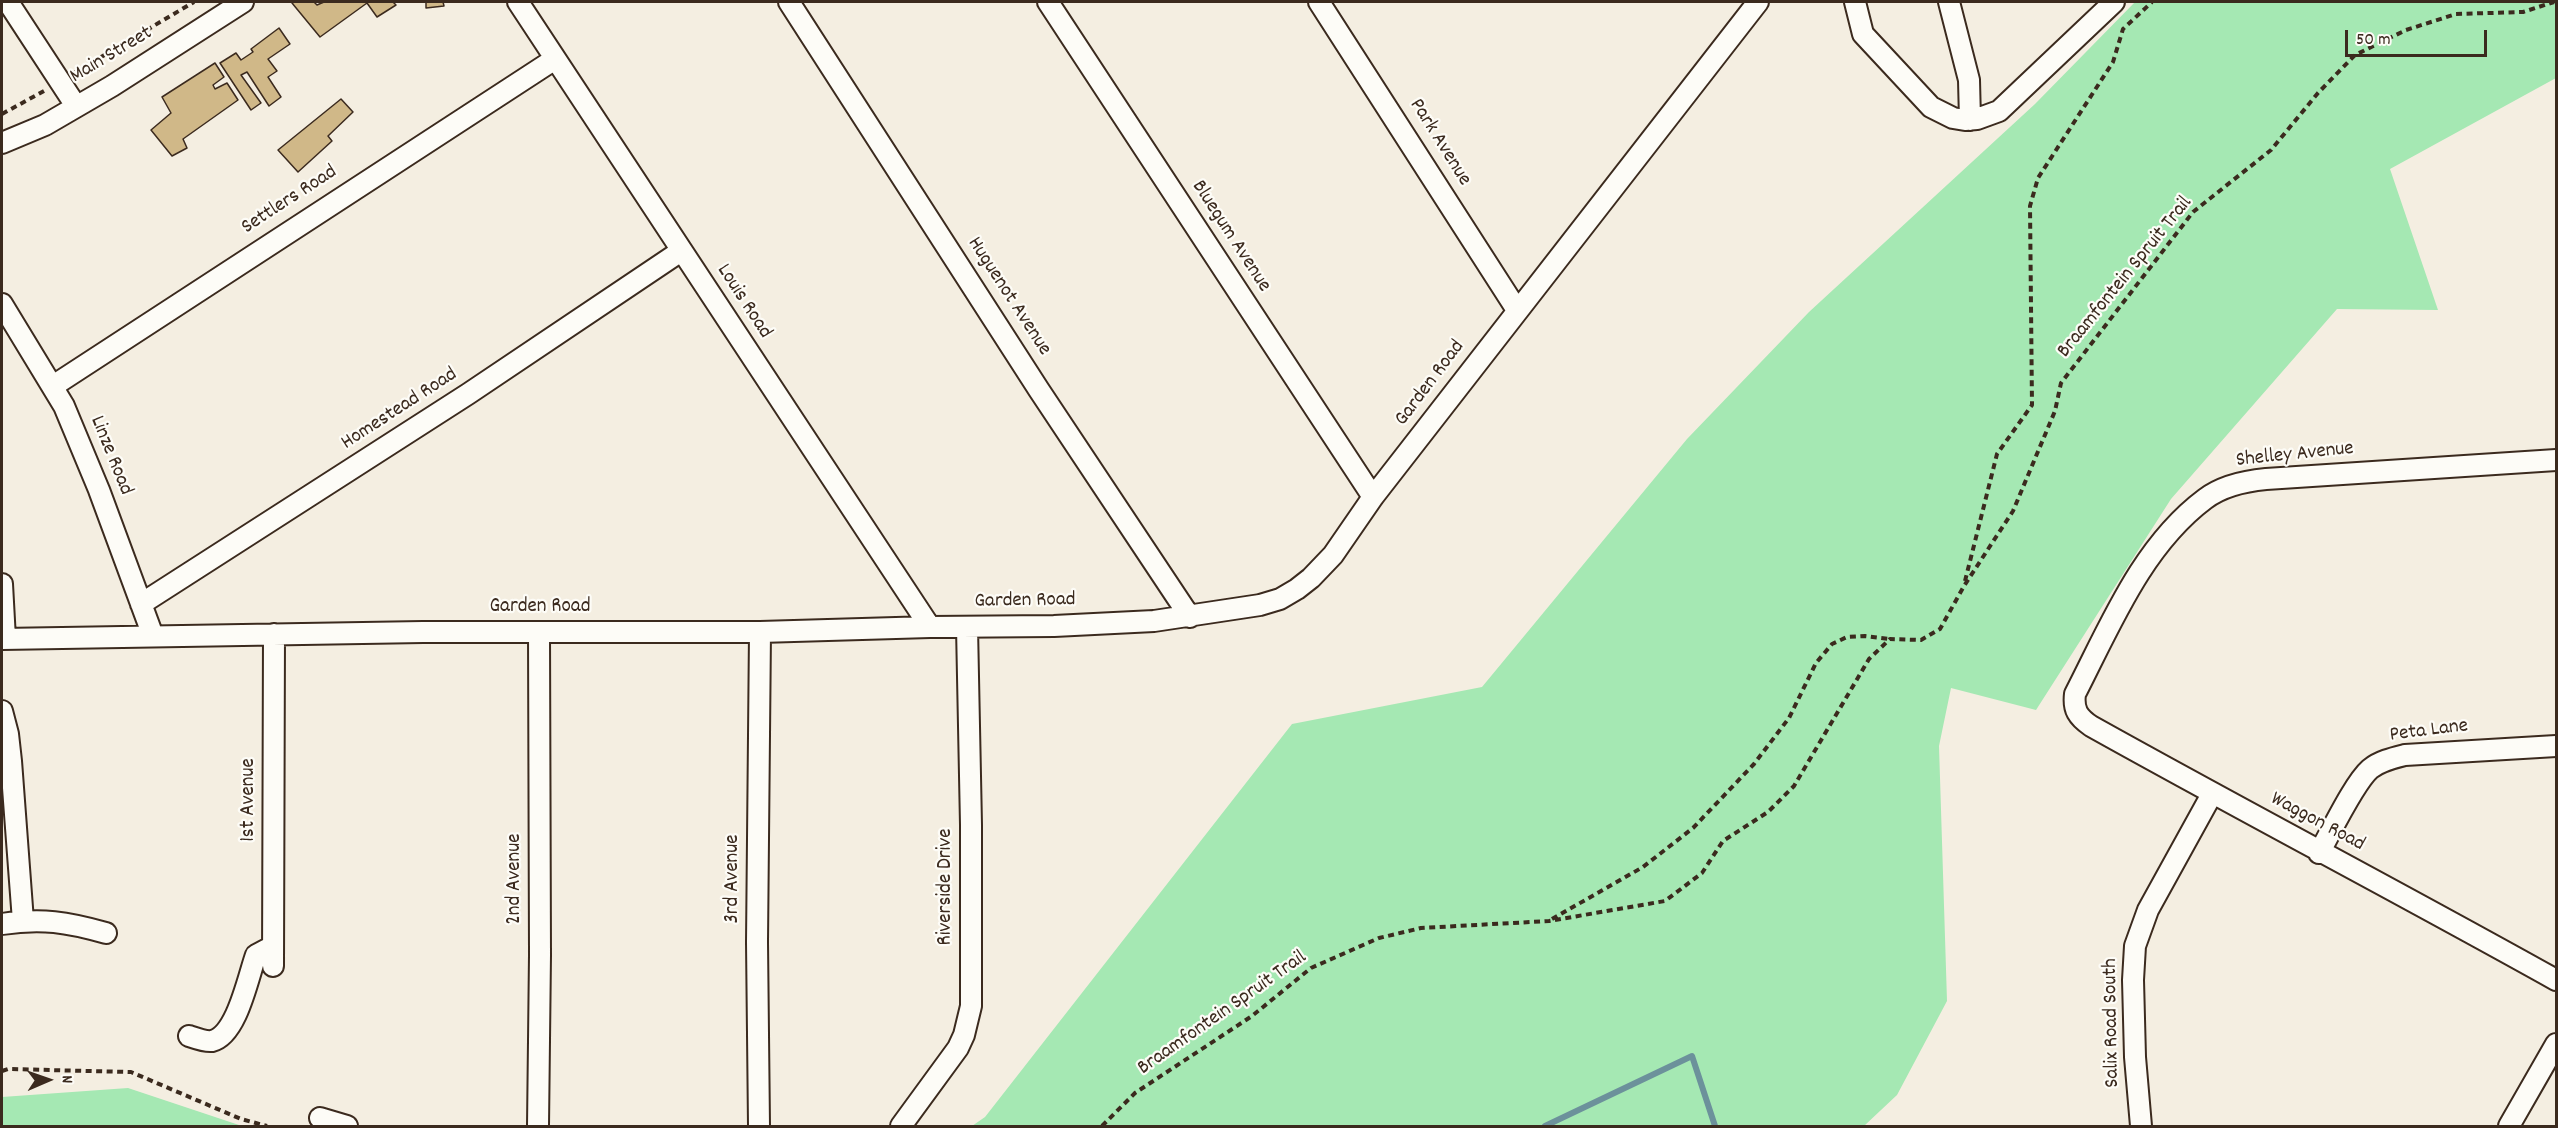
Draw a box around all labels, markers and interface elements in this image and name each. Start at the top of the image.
scale bar [2348,18,2490,56]
street label: Main Street [66,22,158,90]
text: 50 m [2356,28,2391,53]
street label: Park Avenue [1402,95,1476,191]
street label: Settlers Road [237,161,343,241]
street label: Bluegum Avenue [1185,176,1275,298]
street label: Braamfontein Spruit Trail [2053,192,2199,364]
street label: Huguenot Avenue [960,233,1056,361]
street label: Louis Road [710,260,776,344]
street label: Garden Road [1391,336,1471,432]
street label: Homestead Road [337,363,463,457]
street label: Linze Road [83,413,137,499]
street label: Shelley Avenue [2235,437,2355,475]
street label: Garden Road [974,589,1076,615]
street label: Garden Road [489,595,591,621]
street label: Peta Lane [2388,715,2470,749]
street label: 1st Avenue [237,758,263,842]
street label: Waggon Road [2265,788,2369,858]
street label: Riverside Drive [934,829,960,945]
street label: 2nd Avenue [503,834,529,924]
street label: 3rd Avenue [721,834,747,924]
street label: Braamfontein Spruit Trail [1134,946,1312,1082]
street label: Salix Road South [2099,958,2127,1088]
north arrow [18,1050,78,1110]
text: N [55,1075,78,1084]

